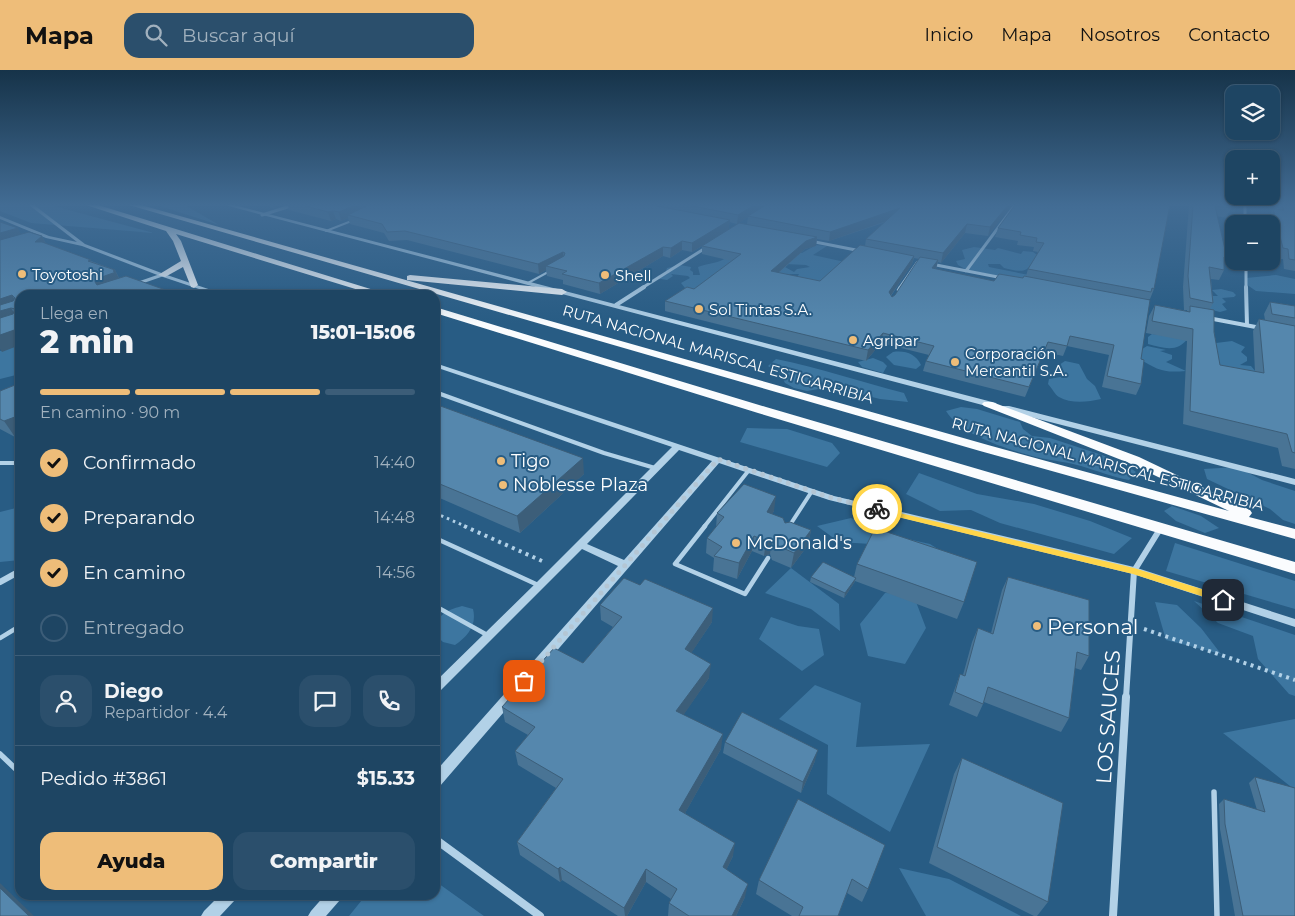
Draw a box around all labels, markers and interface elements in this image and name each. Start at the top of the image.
search box [124,13,474,58]
text: Mapa [25,21,94,50]
icon: search [142,21,170,49]
text: Buscar aquí [182,24,295,47]
text: Inicio [925,24,973,46]
text: Mapa [1001,24,1052,46]
text: Nosotros [1080,24,1160,46]
text: Contacto [1188,24,1270,46]
map controls [1225,85,1280,270]
button: layers [1225,85,1280,140]
button: + [1225,150,1280,205]
button: − [1225,215,1280,270]
place label: Toyotoshi [32,265,103,284]
place label: Shell [615,266,652,285]
marker: Toyotoshi [16,268,28,280]
marker: Shell [599,269,611,281]
street label: RUTA NACIONAL MARISCAL ESTIGARRIBIA [560,300,876,408]
place label: Sol Tintas S.A. [709,300,812,319]
marker: Sol Tintas S.A. [693,303,705,315]
text: Llega en [40,304,108,323]
text: 15:01–15:06 [311,321,415,344]
text: 2 min [40,322,134,361]
place label: Agripar [863,331,919,350]
marker: Agripar [847,334,859,346]
place label: Corporación Mercantil S.A. [965,344,1067,380]
marker: Corporación Mercantil S.A. [949,356,961,368]
text: En camino · 90 m [40,403,180,422]
street label: RUTA NACIONAL MARISCAL ESTIGARRIBIA [950,413,1266,515]
icon: check [40,449,68,477]
place label: Tigo [511,450,550,472]
text: Confirmado [83,451,196,474]
text: 14:40 [374,453,415,472]
marker: Tigo [495,455,507,467]
place label: Noblesse Plaza [513,474,648,496]
marker: Noblesse Plaza [497,479,509,491]
courier [852,484,902,534]
icon: bike [863,495,891,523]
icon: check [40,504,68,532]
text: Preparando [83,506,195,529]
text: 14:48 [374,508,415,527]
place label: McDonald's [746,532,852,554]
marker: McDonald's [730,537,742,549]
icon: check [40,559,68,587]
text: En camino [83,561,185,584]
text: 14:56 [376,563,415,582]
pin [1202,579,1244,621]
icon: home [1209,586,1237,614]
place label: Personal [1047,614,1139,639]
text: Entregado [83,616,184,639]
marker: Personal [1031,620,1043,632]
street label: LOS SAUCES [1091,649,1125,785]
pin [503,660,545,702]
icon: bag [510,667,538,695]
button: person [40,675,92,727]
button: chat [299,675,351,727]
button: phone [363,675,415,727]
text: Diego [104,680,163,703]
text: Repartidor · 4.4 [104,703,227,722]
text: Pedido #3861 [40,767,167,790]
text: $15.33 [357,767,415,790]
button: Ayuda [40,832,223,890]
button: Compartir [233,832,415,890]

